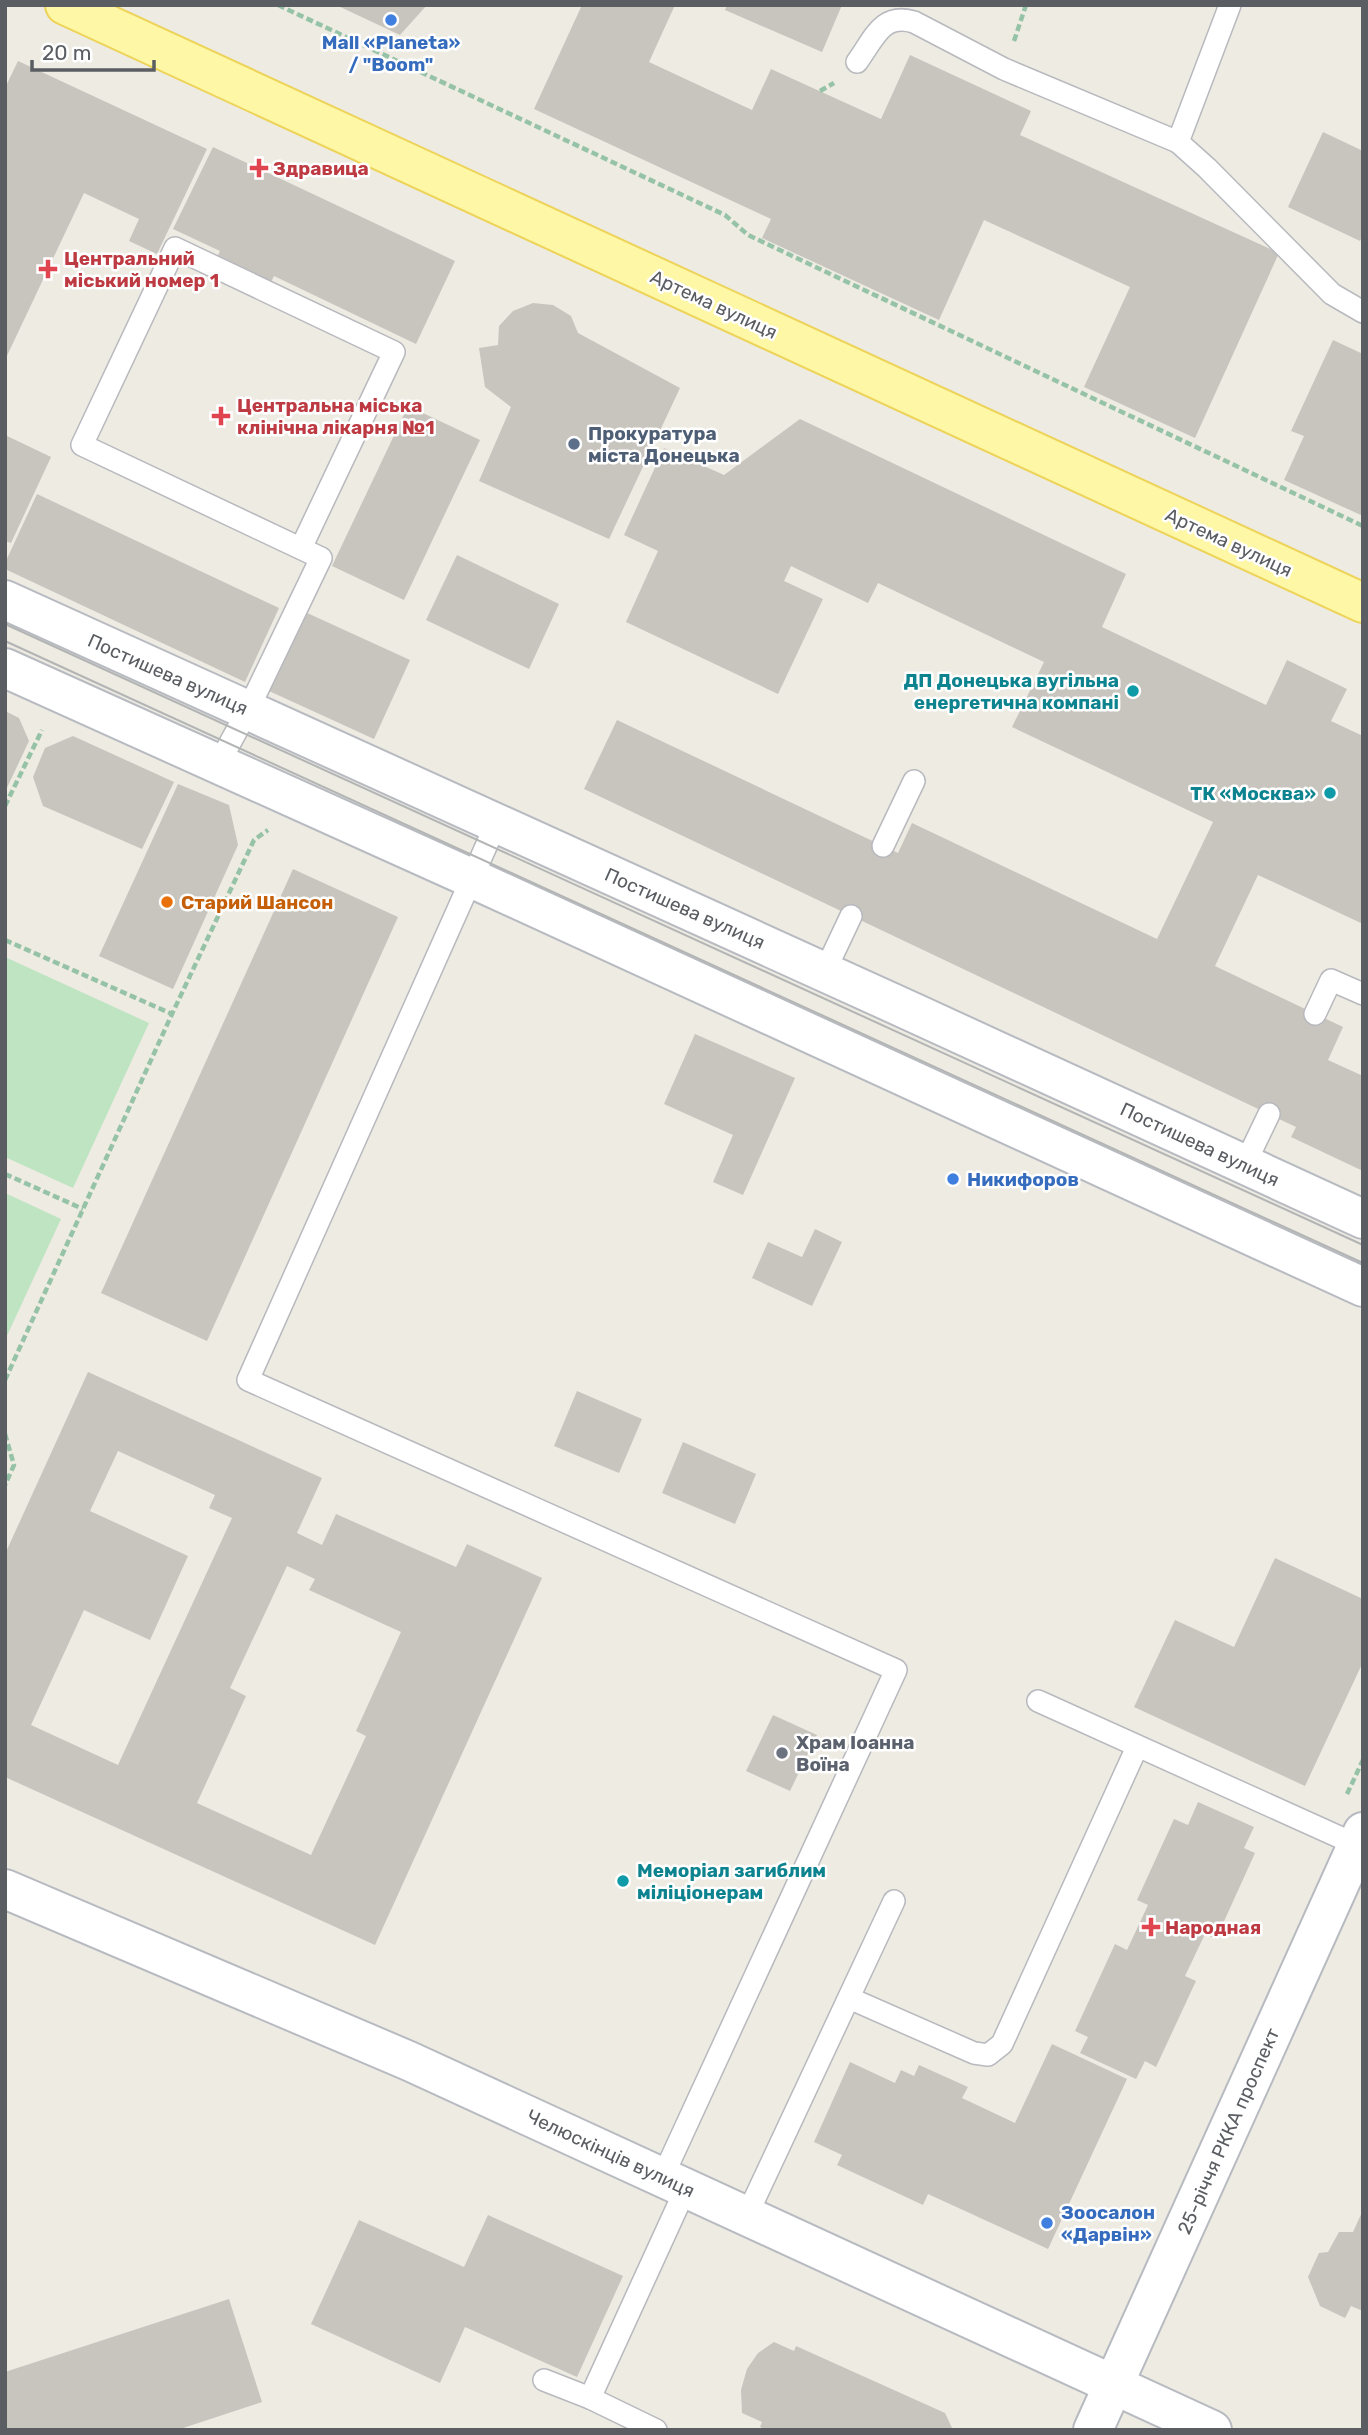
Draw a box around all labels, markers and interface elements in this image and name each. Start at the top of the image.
marker: Mall «Planeta» / "Boom" [383,12,399,28]
scale bar [32,28,154,72]
place label: Mall «Planeta» / "Boom" [322,31,460,76]
text: 20 m [42,40,91,65]
place label: Здравица [273,157,369,180]
marker: Здравица [251,160,267,176]
place label: Центральний міський номер 1 [64,247,219,292]
marker: Центральний міський номер 1 [38,259,58,279]
street label: Артема вулиця [647,265,781,344]
place label: Центральна міська клінічна лікарня №1 [237,394,435,439]
marker: Центральна міська клінічна лікарня №1 [211,406,231,426]
place label: Прокуратура міста Донецька [588,422,740,467]
marker: Прокуратура міста Донецька [566,436,582,452]
street label: Артема вулиця [1162,503,1296,582]
street label: Постишева вулиця [84,629,251,720]
place label: ДП Донецька вугільна енергетична компані [903,669,1119,714]
marker: ДП Донецька вугільна енергетична компані [1125,683,1141,699]
place label: ТК «Москва» [1190,782,1316,805]
marker: ТК «Москва» [1322,785,1338,801]
street label: Постишева вулиця [601,863,768,954]
place label: Старий Шансон [181,891,333,914]
marker: Старий Шансон [159,894,175,910]
street label: Постишева вулиця [1117,1098,1283,1191]
place label: Никифоров [967,1168,1079,1191]
marker: Никифоров [945,1171,961,1187]
place label: Храм Іоанна Воїна [796,1731,915,1776]
marker: Храм Іоанна Воїна [774,1745,790,1761]
place label: Меморіал загиблим міліціонерам [637,1859,826,1904]
marker: Меморіал загиблим міліціонерам [615,1873,631,1889]
place label: Народная [1165,1916,1261,1939]
marker: Народная [1143,1919,1159,1935]
street label: 25-річчя РККА проспект [1173,2024,1284,2238]
street label: Челюскінців вулиця [523,2104,698,2203]
place label: Зоосалон «Дарвін» [1061,2201,1155,2246]
marker: Зоосалон «Дарвін» [1039,2215,1055,2231]

